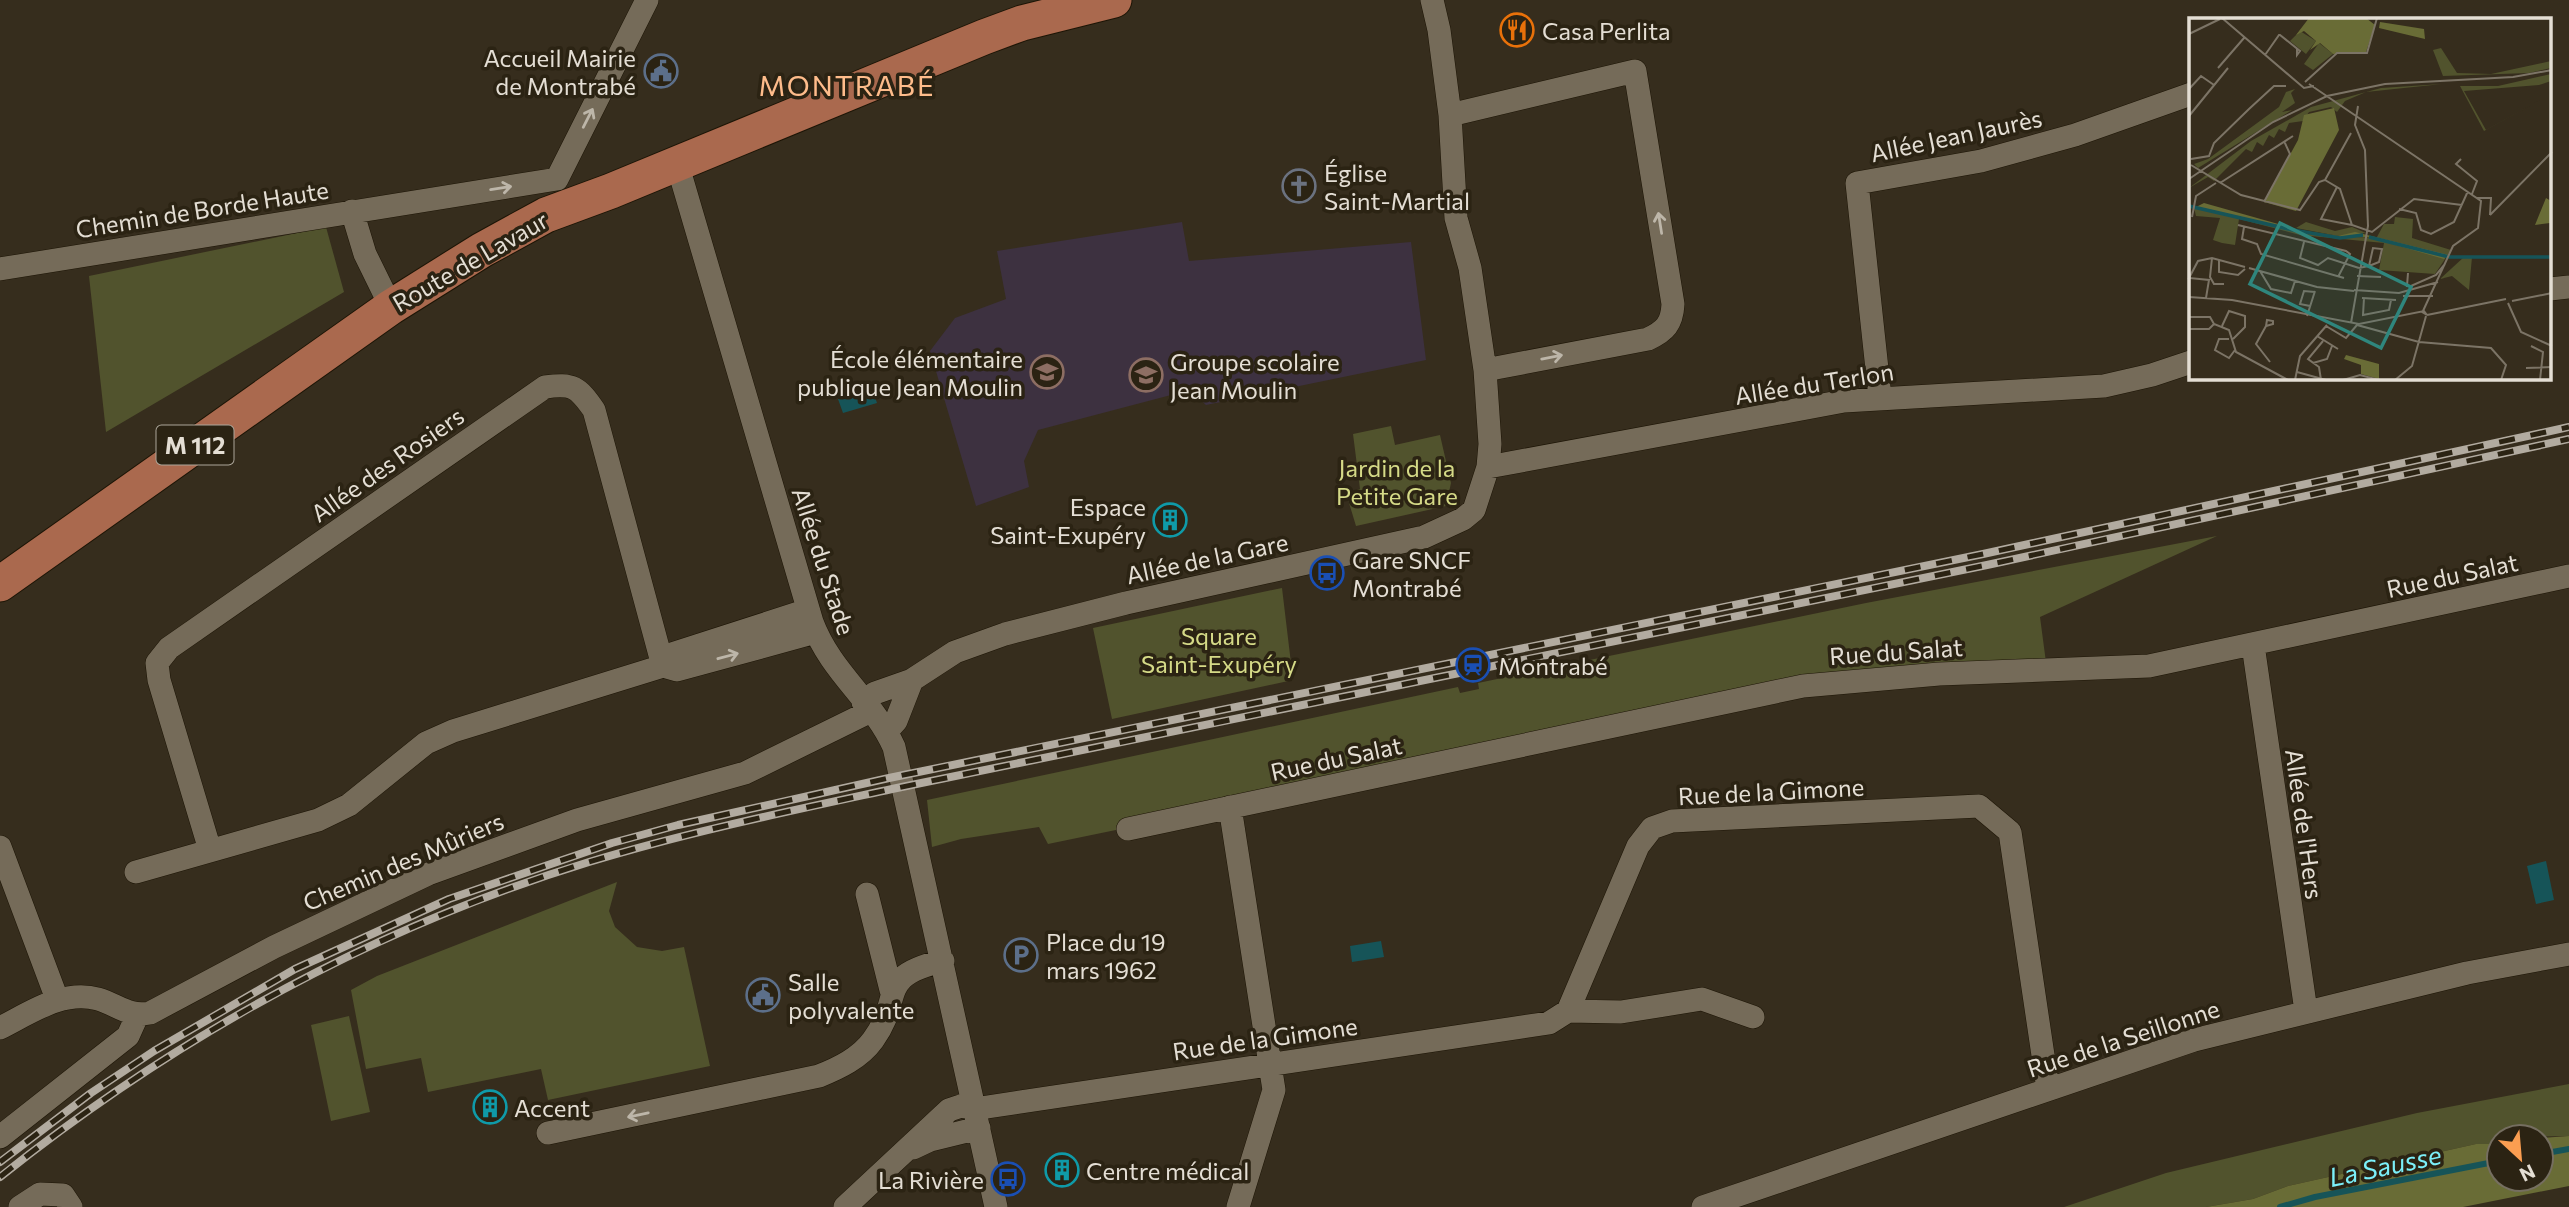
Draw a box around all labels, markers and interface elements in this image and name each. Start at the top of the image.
restaurant icon: Casa Perlita [1498,11,1536,49]
place label: Casa Perlita [1542,16,1671,45]
inset map [2189,18,2552,380]
place label: Accueil Mairie de Montrabé [483,43,636,100]
public building icon: Accueil Mairie de Montrabé [642,52,680,90]
district label: MONTRABÉ [759,68,936,102]
street label: Allée Jean Jaurès [1867,103,2045,167]
one-way arrow [581,108,595,129]
place label: Église Saint-Martial [1324,158,1470,215]
church icon: Église Saint-Martial [1280,167,1318,205]
street label: Chemin de Borde Haute [73,175,331,243]
one-way arrow [489,181,512,194]
street label: Route de Lavaur [387,205,553,317]
one-way arrow [1653,212,1666,235]
place label: École élémentaire publique Jean Moulin [797,344,1023,401]
place label: Groupe scolaire Jean Moulin [1170,347,1340,404]
one-way arrow [1540,350,1563,364]
school or university icon: École élémentaire publique Jean Moulin [1028,353,1066,391]
school or university icon: Groupe scolaire Jean Moulin [1127,356,1165,394]
street label: Allée du Terlon [1732,356,1896,410]
street label: Allée des Rosiers [305,401,469,527]
road number: M 112 [156,426,234,464]
park label: Jardin de la Petite Gare [1336,453,1458,510]
street label: Allée du Stade [787,484,861,638]
place label: Espace Saint-Exupéry [990,492,1146,549]
building icon: Espace Saint-Exupéry [1151,501,1189,539]
street label: Allée de la Gare [1123,527,1291,589]
place label: Gare SNCF Montrabé [1352,545,1471,602]
street label: Rue du Salat [2384,547,2521,603]
bus stop icon: Gare SNCF Montrabé [1308,554,1346,592]
park label: Square Saint-Exupéry [1141,621,1297,678]
street label: Rue du Salat [1828,632,1964,670]
station icon: Montrabé [1454,646,1492,684]
one-way arrow [717,649,739,662]
place label: Montrabé [1498,651,1608,680]
street label: Rue du Salat [1268,730,1405,786]
street label: Allée de l'Hers [2280,747,2330,901]
street label: Rue de la Gimone [1677,772,1865,810]
street label: Chemin des Mûriers [298,806,508,916]
place label: Place du 19 mars 1962 [1046,927,1166,984]
parking icon: Place du 19 mars 1962 [1002,936,1040,974]
place label: Salle polyvalente [788,967,915,1024]
public building icon: Salle polyvalente [744,976,782,1014]
street label: Rue de la Seillonne [2023,993,2223,1083]
street label: Rue de la Gimone [1171,1011,1359,1065]
building icon: Accent [471,1088,509,1126]
place label: Accent [514,1093,590,1122]
one-way arrow [627,1108,650,1122]
north arrow [2485,1123,2555,1193]
water label: La Sausse [2326,1138,2444,1192]
building icon: Centre médical [1043,1151,1081,1189]
place label: Centre médical [1086,1156,1249,1185]
bus stop icon: La Rivière [989,1160,1027,1198]
text: N [2516,1160,2539,1187]
place label: La Rivière [878,1165,984,1194]

